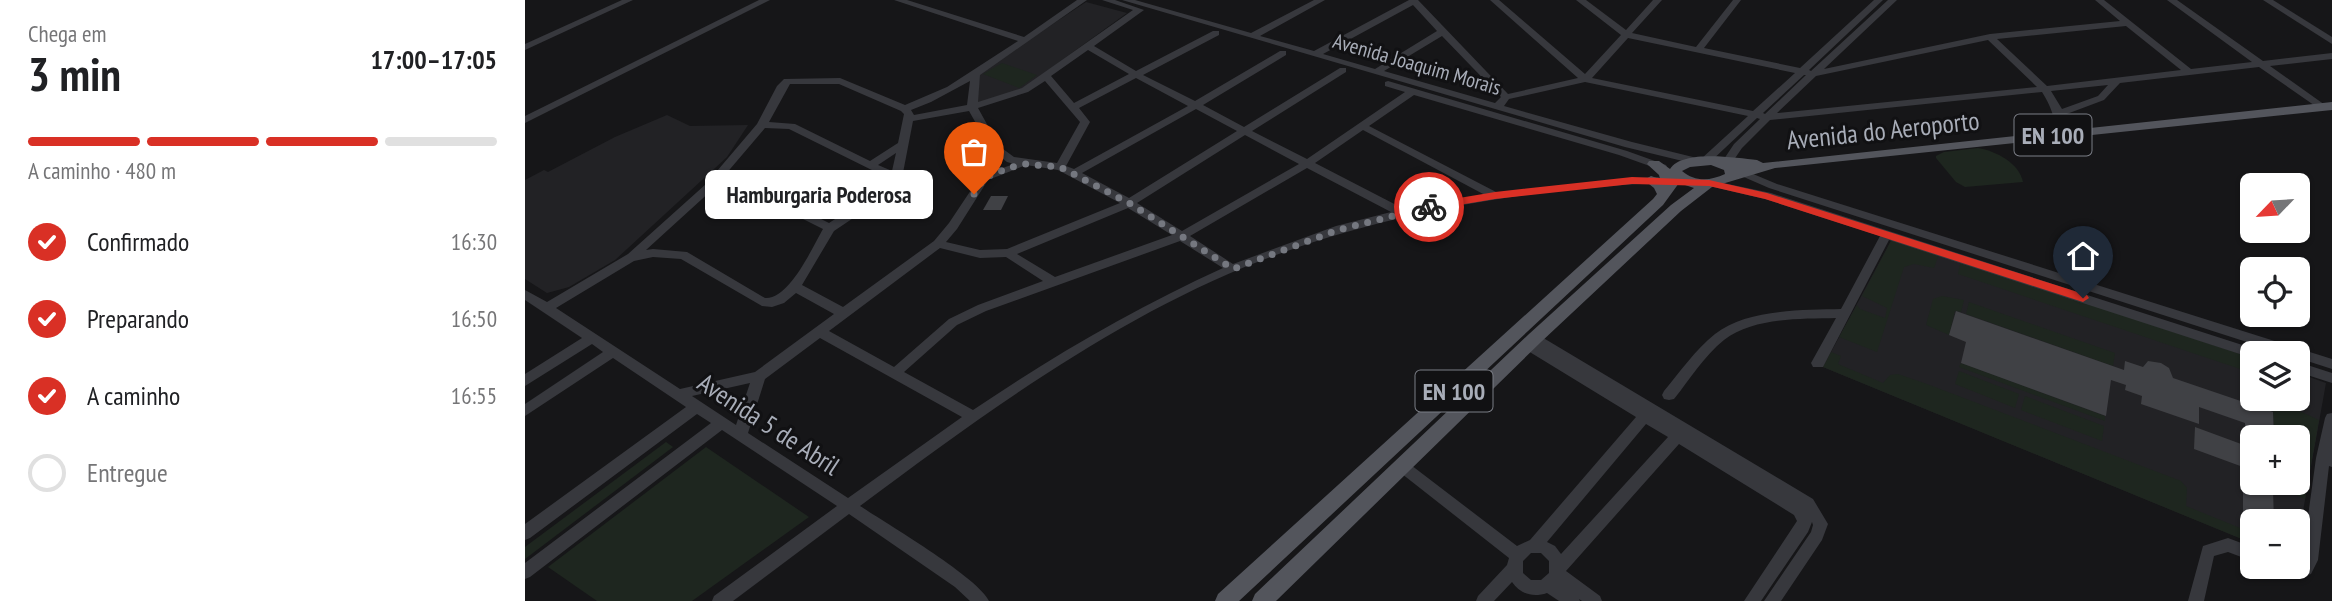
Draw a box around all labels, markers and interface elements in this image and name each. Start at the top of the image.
text: Chega em [28,19,106,48]
street label: Avenida Joaquim Morais [1330,27,1504,101]
text: 17:00–17:05 [370,43,497,76]
text: 3 min [28,44,121,104]
street label: Avenida do Aeroporto [1785,103,1981,157]
road number: EN 100 [2015,114,2091,155]
pin [944,122,1004,194]
icon: bag [955,133,993,171]
text: A caminho · 480 m [28,156,176,185]
callout: Hamburgaria Poderosa [704,170,932,218]
courier [1394,172,1464,242]
north arrow [2240,173,2310,243]
map controls [2240,173,2310,579]
text: Hamburgaria Poderosa [726,180,912,209]
icon: bike [1410,188,1448,226]
icon: check [28,223,66,261]
text: Confirmado [87,225,189,258]
pin [2053,226,2113,298]
text: 16:30 [451,227,497,256]
icon: home [2064,237,2102,275]
button: locate [2240,257,2310,327]
icon: check [28,300,66,338]
text: Preparando [87,302,189,335]
text: 16:50 [451,304,497,333]
button: layers [2240,341,2310,411]
street label: Avenida 5 de Abril [692,366,846,482]
road number: EN 100 [1415,370,1493,412]
icon: check [28,377,66,415]
text: A caminho [87,379,180,412]
text: 16:55 [451,381,497,410]
button: + [2240,425,2310,495]
text: Entregue [87,456,168,489]
button: − [2240,509,2310,579]

